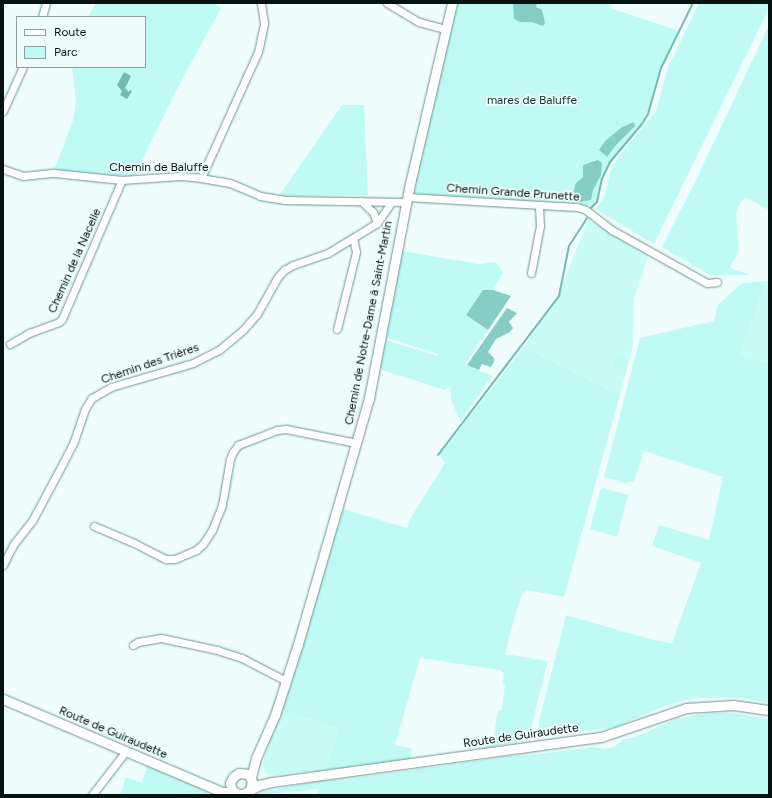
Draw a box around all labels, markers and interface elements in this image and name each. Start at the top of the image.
legend [16,16,146,68]
text: Route [54,25,86,39]
text: Parc [54,45,78,59]
park label: mares de Baluffe [487,94,577,108]
street label: Chemin de Baluffe [109,161,209,175]
street label: Chemin Grande Prunette [446,181,580,205]
street label: Chemin de la Nacelle [45,206,105,316]
street label: Chemin de Notre-Dame à Saint-Martin [342,220,396,426]
street label: Chemin des Trières [99,341,201,387]
street label: Route de Guiraudette [57,704,169,762]
street label: Route de Guiraudette [462,721,580,751]

